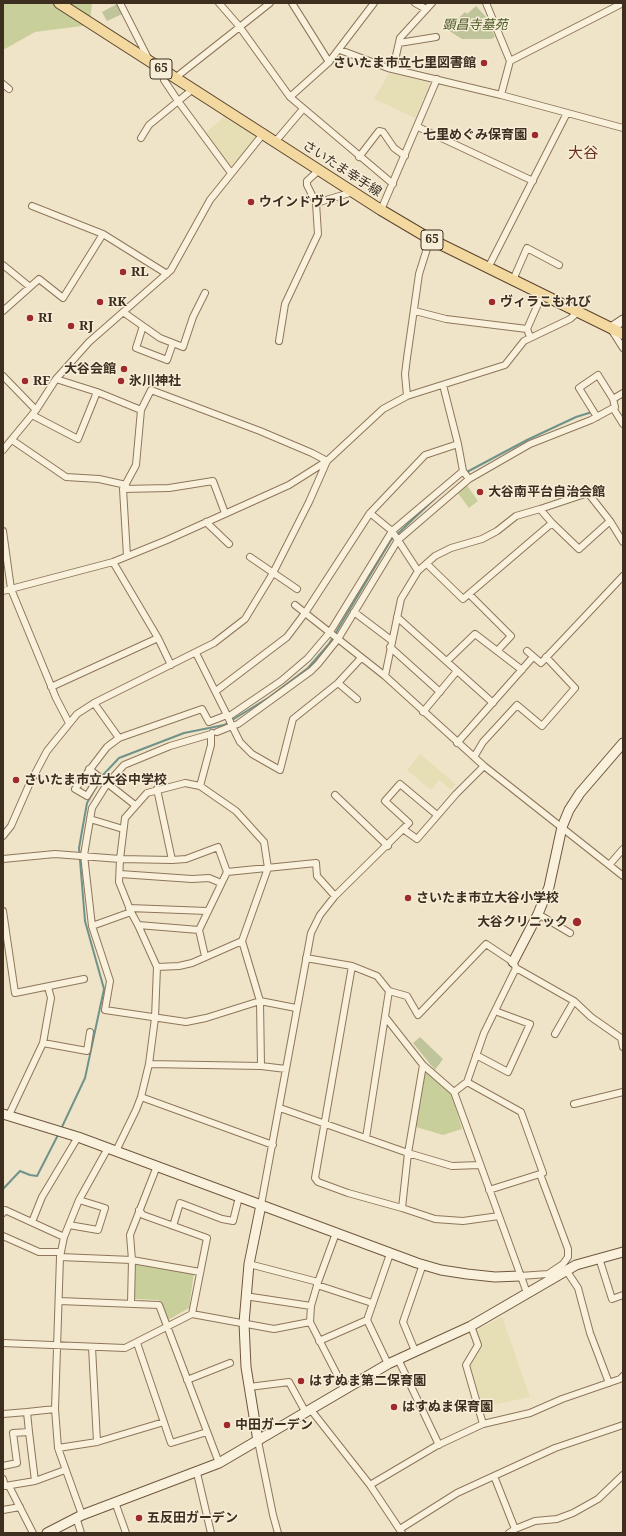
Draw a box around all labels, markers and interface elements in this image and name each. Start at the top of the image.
park label: 顕昌寺墓苑 [443,17,507,33]
place label: さいたま市立七里図書館 [333,55,476,71]
marker: さいたま市立七里図書館 [479,58,489,68]
road number: 65 [150,59,172,79]
place label: 七里めぐみ保育園 [423,127,527,143]
marker: 七里めぐみ保育園 [530,130,540,140]
street label: さいたま幸手線 [300,138,384,200]
district label: 大谷 [568,145,598,163]
place label: ウインドヴァレ [259,194,350,210]
marker: ウインドヴァレ [246,197,256,207]
road number: 65 [421,230,443,250]
place label: RL [131,264,149,280]
marker: RL [118,267,128,277]
place label: RK [108,294,127,310]
place label: ヴィラこもれび [500,294,591,310]
marker: RK [95,297,105,307]
marker: ヴィラこもれび [487,297,497,307]
place label: RI [38,310,52,326]
marker: RI [25,313,35,323]
place label: RJ [79,318,93,334]
marker: RJ [66,321,76,331]
place label: 大谷会館 [64,361,116,377]
marker: 大谷会館 [119,364,129,374]
place label: RF [33,373,50,389]
place label: 氷川神社 [129,373,181,389]
marker: RF [20,376,30,386]
marker: 氷川神社 [116,376,126,386]
place label: 大谷南平台自治会館 [488,484,605,500]
marker: 大谷南平台自治会館 [475,487,485,497]
place label: さいたま市立大谷中学校 [24,772,167,788]
marker: さいたま市立大谷中学校 [11,775,21,785]
place label: さいたま市立大谷小学校 [416,890,559,906]
marker: さいたま市立大谷小学校 [403,893,413,903]
place label: 大谷クリニック [477,914,568,930]
marker: 大谷クリニック [571,916,583,928]
place label: はすぬま第二保育園 [309,1373,426,1389]
marker: はすぬま第二保育園 [296,1376,306,1386]
place label: はすぬま保育園 [402,1399,493,1415]
marker: はすぬま保育園 [389,1402,399,1412]
place label: 中田ガーデン [235,1417,313,1433]
marker: 中田ガーデン [222,1420,232,1430]
place label: 五反田ガーデン [147,1510,238,1526]
marker: 五反田ガーデン [134,1513,144,1523]

